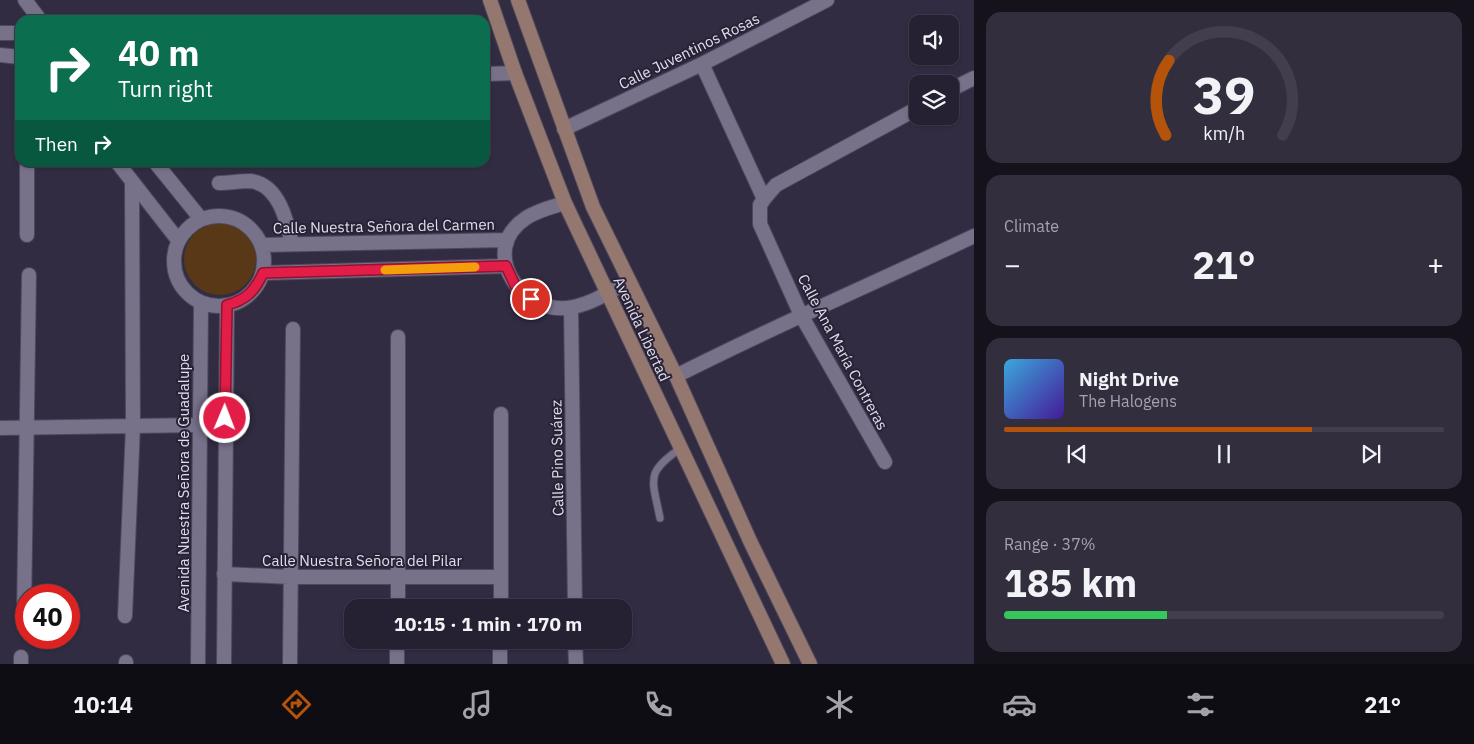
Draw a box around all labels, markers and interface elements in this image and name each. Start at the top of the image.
street label: Calle Juventinos Rosas [615,9,763,93]
map controls [909,15,959,125]
button: sound [909,15,959,65]
text: 40 m [118,30,200,76]
icon: right [35,35,100,100]
text: 39 [1193,61,1255,128]
text: Turn right [118,74,213,103]
button: layers [909,75,959,125]
text: km/h [1203,122,1245,145]
icon: right [88,130,116,158]
text: Then [35,132,78,156]
street label: Calle Nuestra Señora del Carmen [273,215,495,237]
text: Climate [1004,216,1059,236]
text: 21° [1192,240,1256,289]
text: − [1004,246,1021,283]
text: + [1427,246,1444,283]
street label: Calle Ana María Contreras [794,271,892,433]
street label: Avenida Libertad [609,274,675,384]
pin [510,278,552,320]
icon: arrive [517,285,545,313]
street label: Avenida Nuestra Señora de Guadalupe [174,354,193,612]
text: Night Drive [1079,367,1179,391]
position arrow [198,391,250,443]
text: The Halogens [1079,391,1177,411]
street label: Calle Pino Suárez [546,400,568,516]
icon: previous [1063,440,1091,468]
icon: pause [1210,440,1238,468]
icon: next [1357,440,1385,468]
text: Range · 37% [1004,534,1096,554]
street label: Calle Nuestra Señora del Pilar [262,551,462,570]
text: 185 km [1004,558,1137,607]
speed limit sign: 40 [15,584,80,649]
text: 10:15 · 1 min · 170 m [394,612,582,636]
icon: directions [279,687,314,722]
icon: music [460,687,495,722]
icon: phone [641,687,676,722]
icon: climate [822,687,857,722]
icon: car [1002,687,1037,722]
icon: filters [1183,687,1218,722]
text: 10:14 [73,690,133,719]
text: 21° [1364,690,1401,719]

